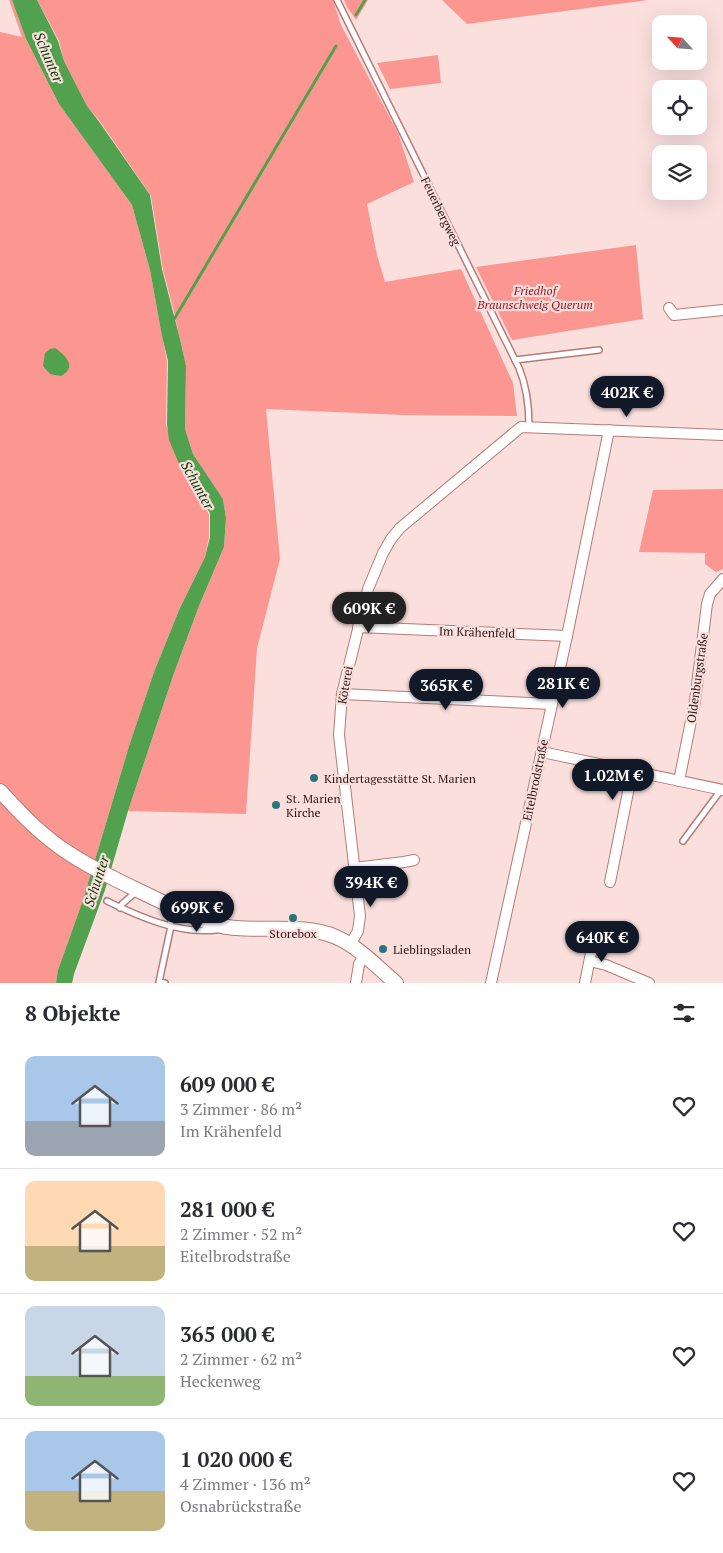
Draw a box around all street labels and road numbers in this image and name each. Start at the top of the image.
street label: Feuerbergweg [418,174,464,248]
street label: Im Krähenfeld [439,623,516,641]
street label: Oldenburgstraße [683,632,711,724]
street label: Köterei [334,664,356,705]
street label: Eitelbrodstraße [519,738,551,822]

